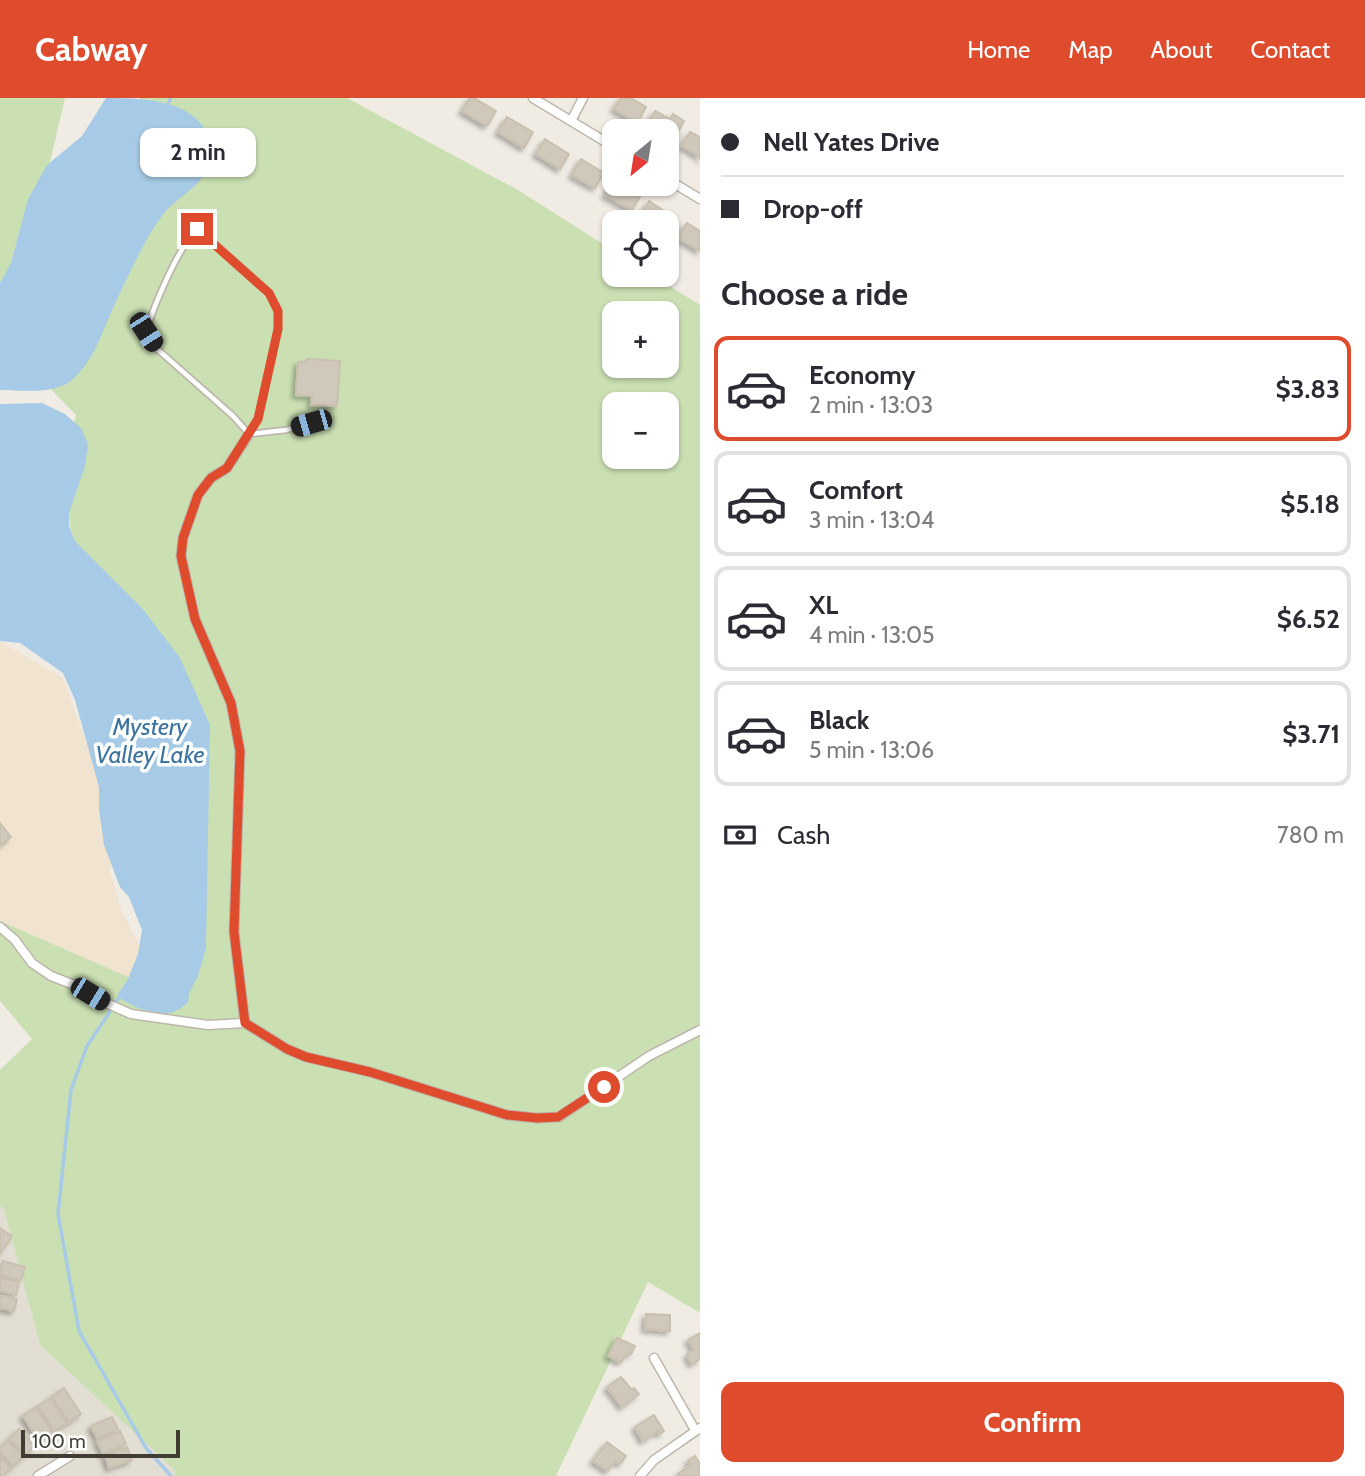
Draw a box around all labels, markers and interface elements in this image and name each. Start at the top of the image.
text: Cabway [35,29,147,69]
text: Home [967,35,1030,64]
text: Map [1068,35,1113,64]
text: About [1151,35,1213,64]
text: Contact [1251,35,1330,64]
north arrow [602,119,679,196]
map controls [602,119,679,469]
text: Nell Yates Drive [763,126,939,158]
callout: 2 min [139,128,255,176]
text: 2 min [170,138,226,166]
text: Drop-off [763,193,863,225]
button: locate [602,210,679,287]
route end [181,213,213,245]
text: Choose a ride [721,274,908,313]
button: + [602,301,679,378]
car [126,309,167,355]
icon: car [725,357,788,420]
text: Economy [809,359,915,391]
text: $3.83 [1275,373,1340,405]
text: 2 min · 13:03 [809,391,933,419]
button: − [602,392,679,469]
car [288,407,335,439]
icon: car [725,472,788,535]
text: Comfort [809,474,903,506]
text: $5.18 [1280,488,1340,520]
text: 3 min · 13:04 [809,506,934,534]
icon: car [725,587,788,650]
text: XL [809,589,838,621]
text: $6.52 [1277,603,1340,635]
text: 4 min · 13:05 [809,621,934,649]
icon: car [725,702,788,765]
text: Black [809,704,869,736]
water label: Mystery Valley Lake [95,712,205,769]
text: $3.71 [1282,718,1340,750]
text: 5 min · 13:06 [809,736,934,764]
icon: cash [721,816,759,854]
text: Cash [777,819,830,851]
text: 780 m [1277,821,1344,849]
car [67,974,114,1014]
route start [588,1071,620,1103]
button: Confirm [721,1382,1344,1462]
scale bar [21,1427,180,1459]
text: 100 m [32,1430,86,1453]

